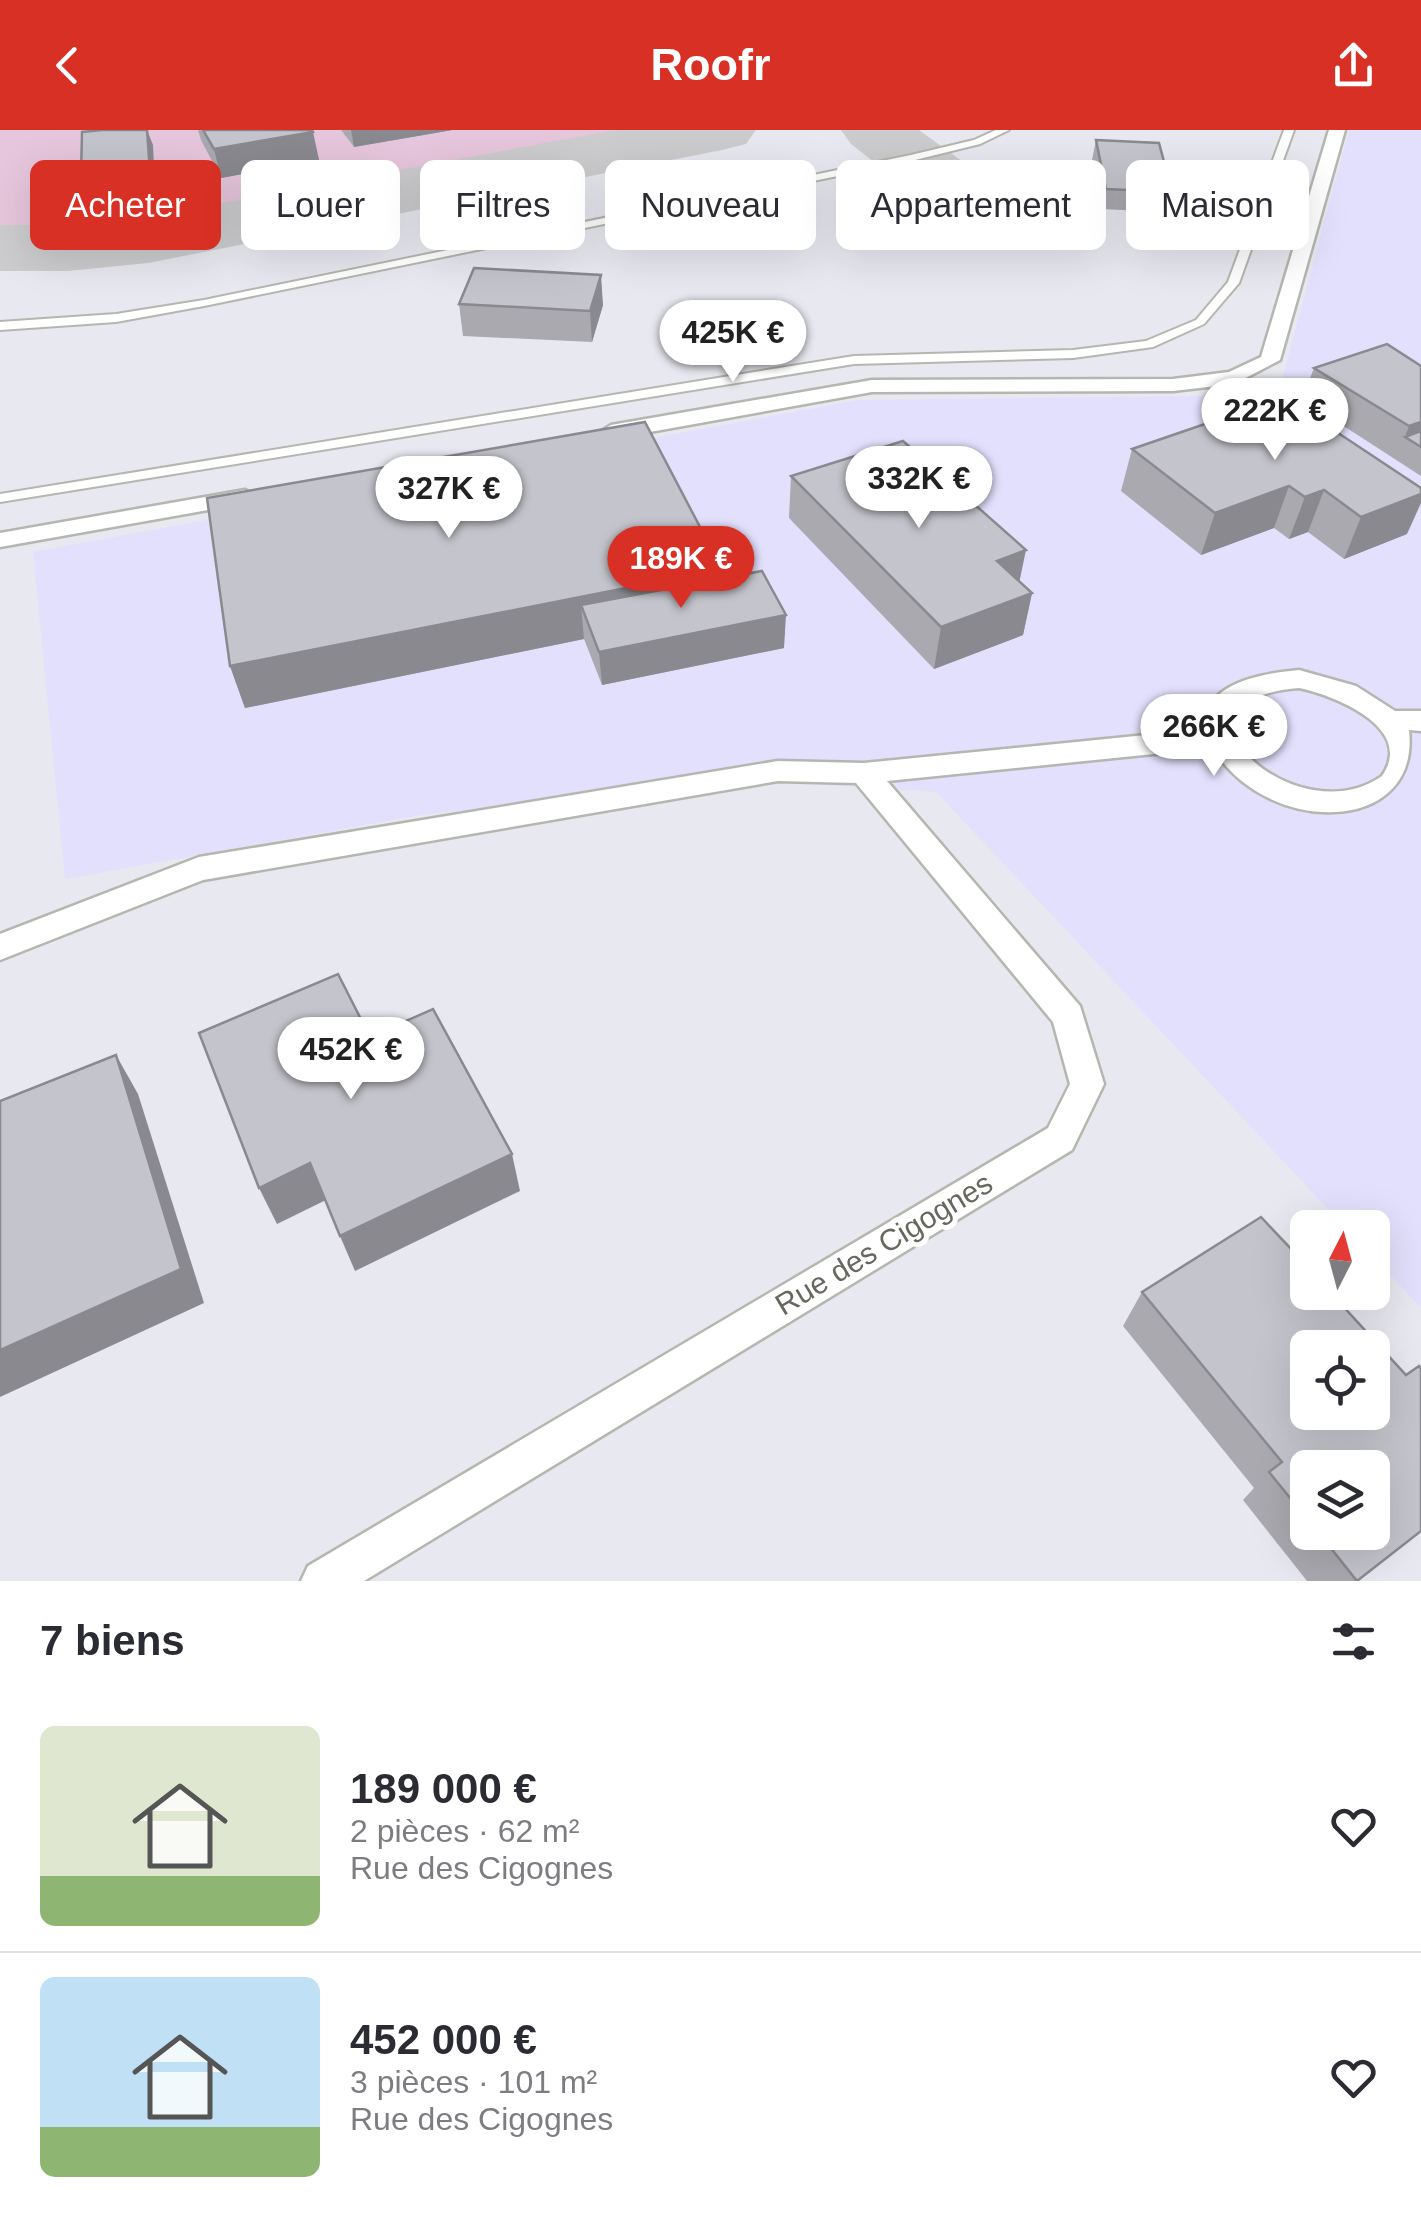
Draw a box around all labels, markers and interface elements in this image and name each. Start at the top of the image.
icon: back [40,38,95,93]
icon: share [1326,38,1381,93]
text: Roofr [651,39,770,90]
chip: Acheter [30,160,221,250]
chip: Louer [241,160,400,250]
chip: Filtres [420,160,585,250]
chip: Nouveau [605,160,816,250]
chip: Appartement [836,160,1106,250]
chip: Maison [1126,160,1309,250]
pin: 425K € [652,300,814,385]
text: 425K € [681,314,785,350]
pin: 222K € [1194,378,1356,463]
text: 222K € [1223,392,1327,428]
pin: 332K € [838,446,1000,531]
pin: 327K € [368,456,530,541]
text: 332K € [867,460,971,496]
text: 327K € [397,470,501,506]
pin: 189K € [600,526,762,611]
text: 189K € [629,540,733,576]
pin: 266K € [1133,694,1295,779]
text: 266K € [1162,708,1266,744]
pin: 452K € [270,1017,432,1102]
text: 452K € [299,1031,403,1067]
street label: Rue des Cigognes [769,1166,998,1321]
north arrow [1290,1210,1390,1310]
map controls [1290,1210,1390,1550]
button: locate [1290,1330,1390,1430]
button: layers [1290,1450,1390,1550]
icon: filters [1326,1614,1381,1669]
text: 7 biens [40,1617,185,1664]
text: 189 000 € [350,1765,537,1812]
icon: home [120,1766,240,1886]
icon: heart [1326,1799,1381,1854]
text: 2 pièces · 62 m² [350,1813,579,1849]
text: Rue des Cigognes [350,1850,613,1886]
text: 452 000 € [350,2016,537,2063]
icon: home [120,2017,240,2137]
icon: heart [1326,2050,1381,2105]
text: 3 pièces · 101 m² [350,2064,597,2100]
text: Rue des Cigognes [350,2101,613,2137]

